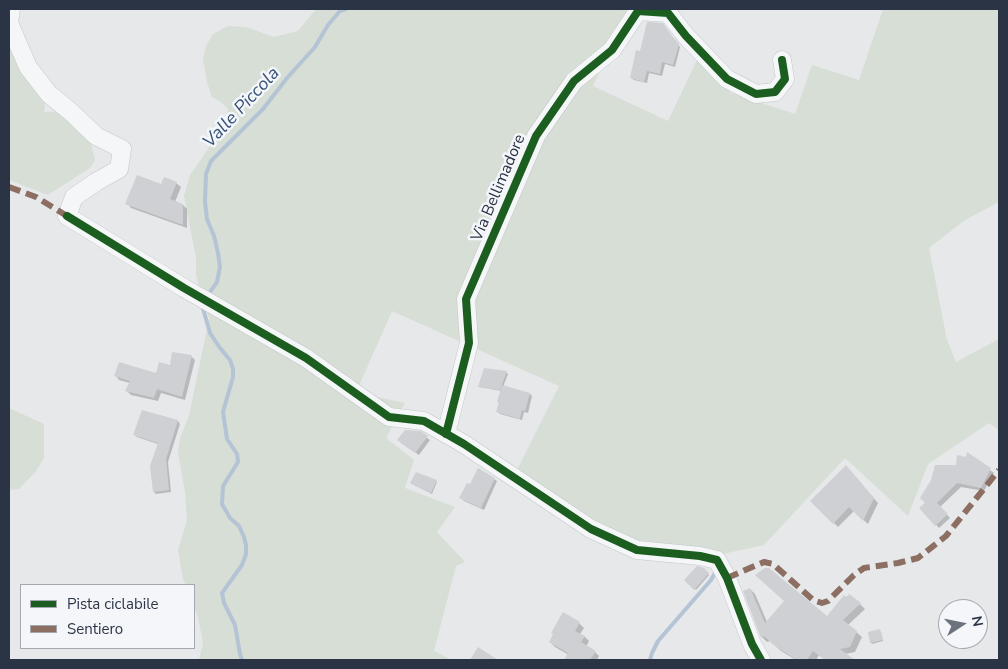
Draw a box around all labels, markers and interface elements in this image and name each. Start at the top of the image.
water label: Valle Piccola [199,63,285,153]
street label: Via Bellimadore [468,132,530,244]
legend [20,584,195,649]
text: Pista ciclabile [67,594,159,614]
north arrow [938,599,988,649]
text: N [967,614,988,628]
text: Sentiero [67,619,123,639]

